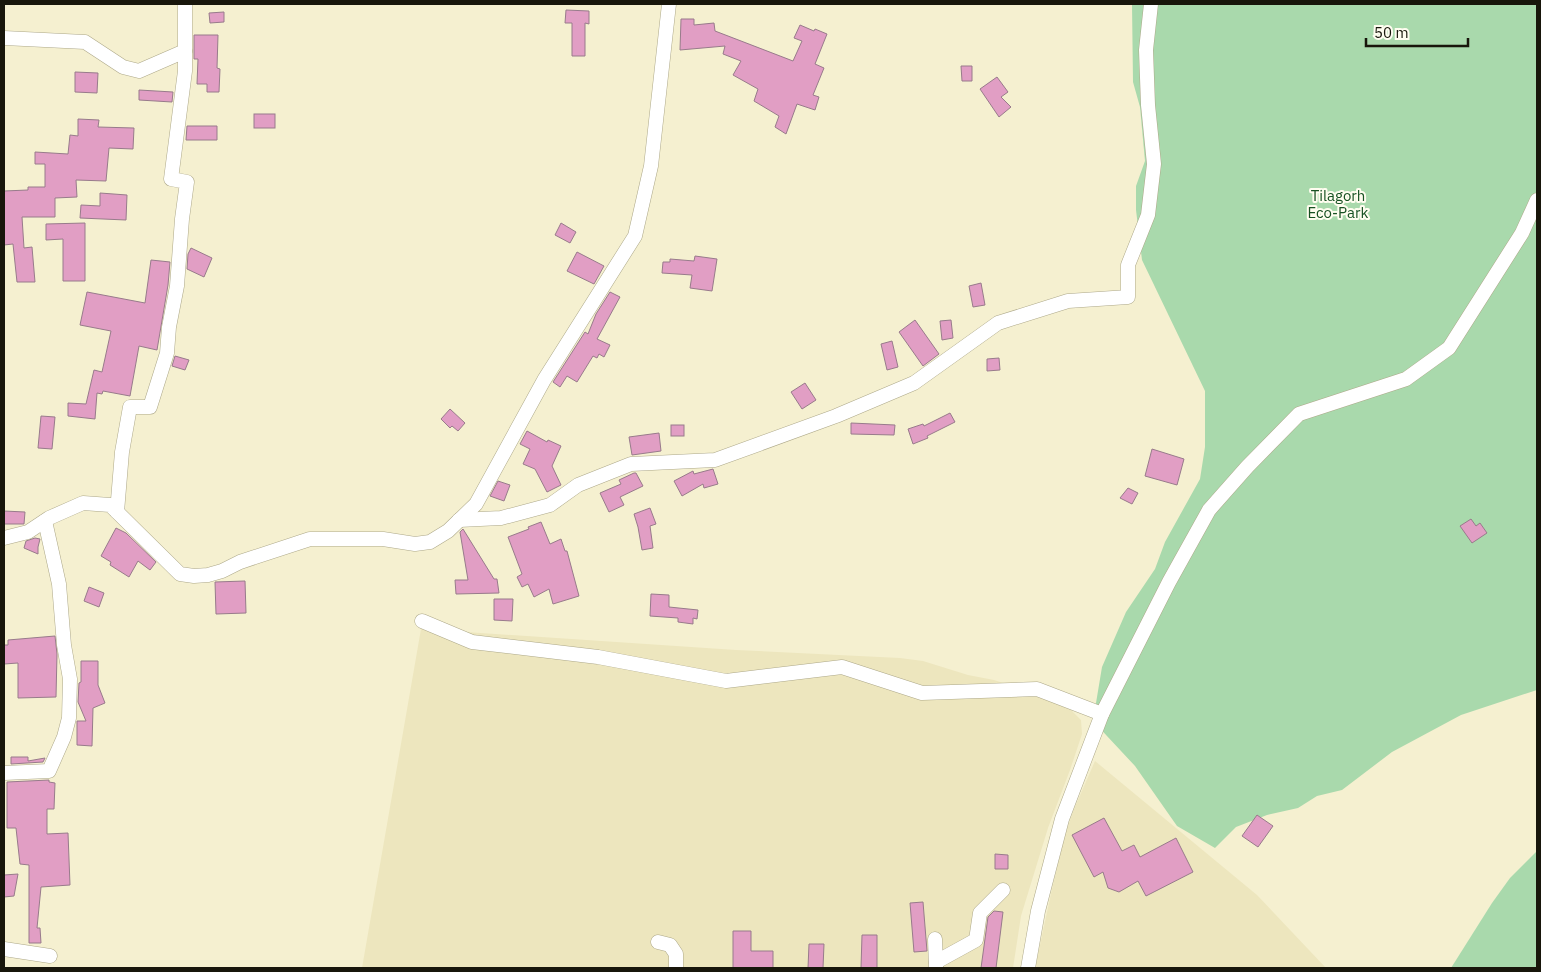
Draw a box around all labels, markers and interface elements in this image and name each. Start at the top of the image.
scale bar [1366,15,1468,47]
text: 50 m [1374,23,1409,42]
park label: Tilagorh Eco-Park [1308,186,1369,222]

